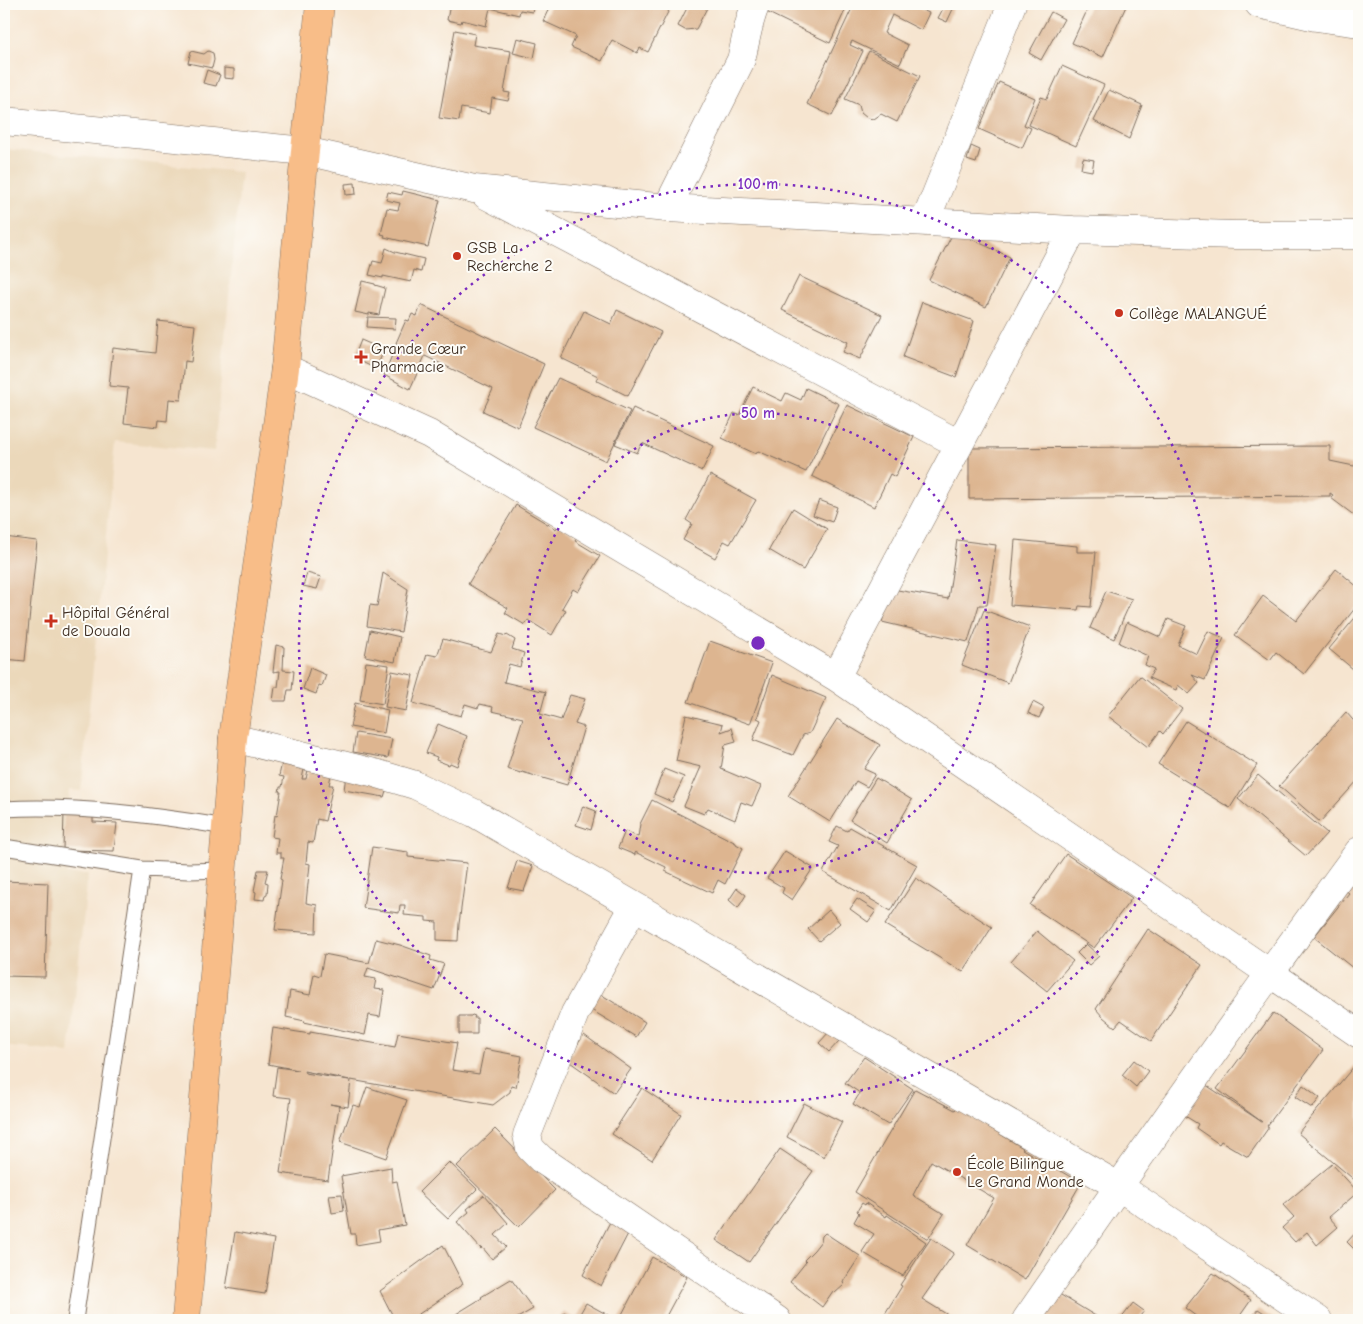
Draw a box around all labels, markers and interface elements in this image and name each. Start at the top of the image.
text: 100 m [738,175,778,193]
place label: GSB La Recherche 2 [467,239,553,275]
marker: GSB La Recherche 2 [451,250,463,262]
place label: Collège MALANGUÉ [1129,304,1267,323]
marker: Collège MALANGUÉ [1113,307,1125,319]
place label: Grande Cœur Pharmacie [371,340,466,376]
marker: Grande Cœur Pharmacie [355,351,367,363]
text: 50 m [741,404,775,422]
place label: Hôpital Général de Douala [62,604,170,640]
marker: Hôpital Général de Douala [44,614,58,628]
centre of rings [749,634,767,652]
place label: École Bilingue Le Grand Monde [967,1154,1084,1191]
marker: École Bilingue Le Grand Monde [951,1166,963,1178]

